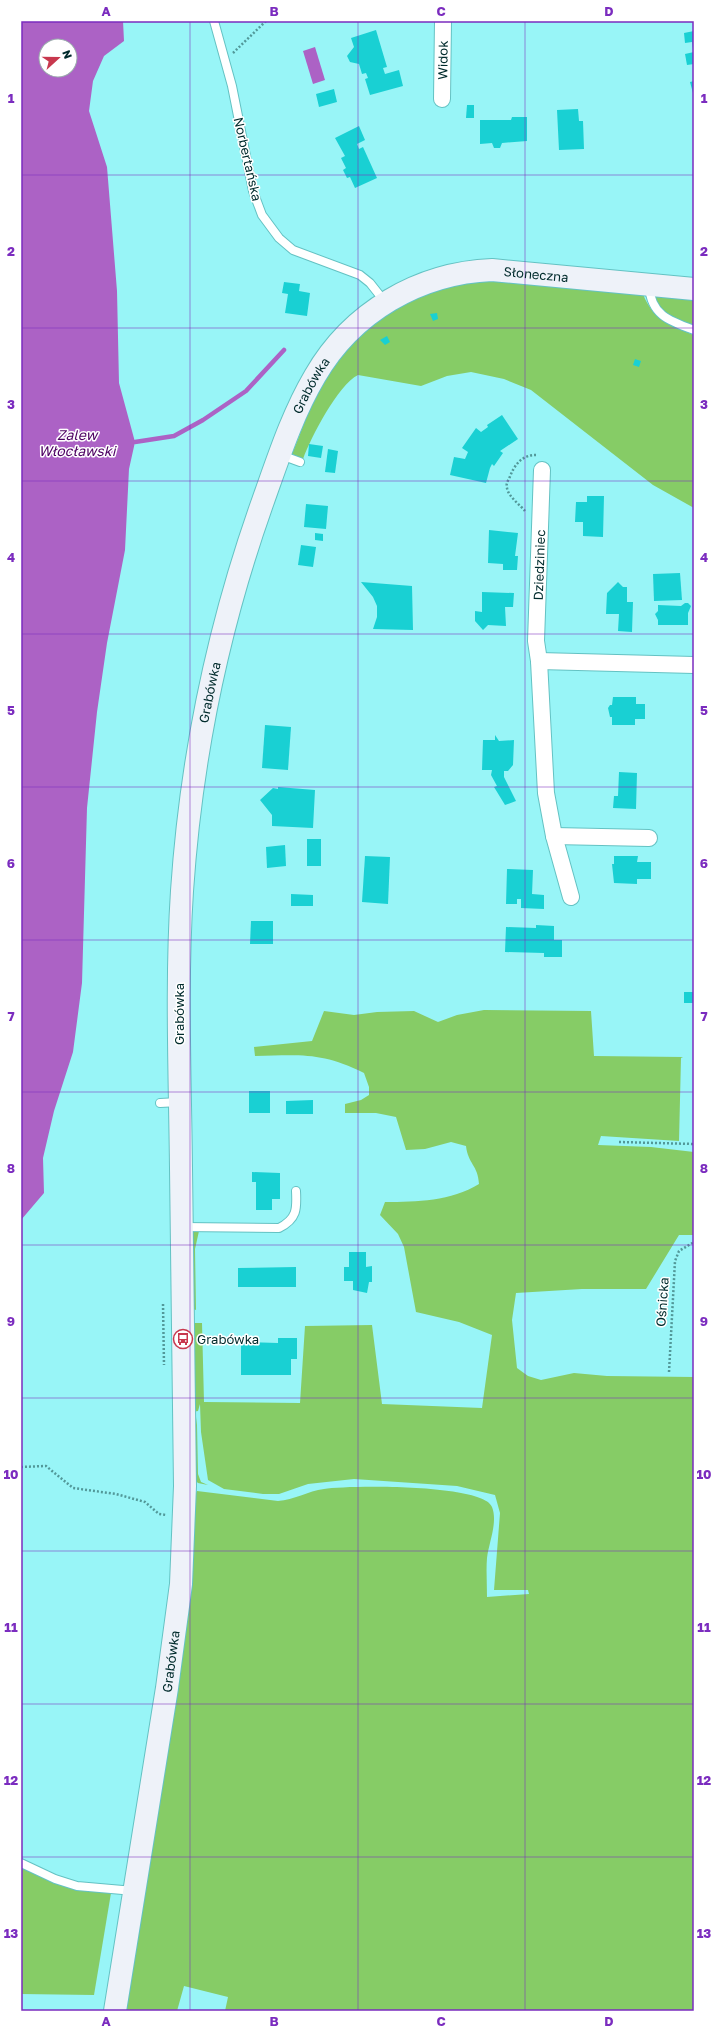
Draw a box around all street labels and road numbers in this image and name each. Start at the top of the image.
street label: Widok [434,40,451,80]
street label: Norbertańska [231,115,265,203]
street label: Słoneczna [503,263,569,285]
street label: Grabówka [289,354,333,416]
street label: Dziedziniec [530,529,548,601]
street label: Grabówka [195,660,224,724]
street label: Grabówka [171,983,187,1045]
street label: Ośnicka [652,1277,672,1327]
street label: Grabówka [158,1629,183,1693]

